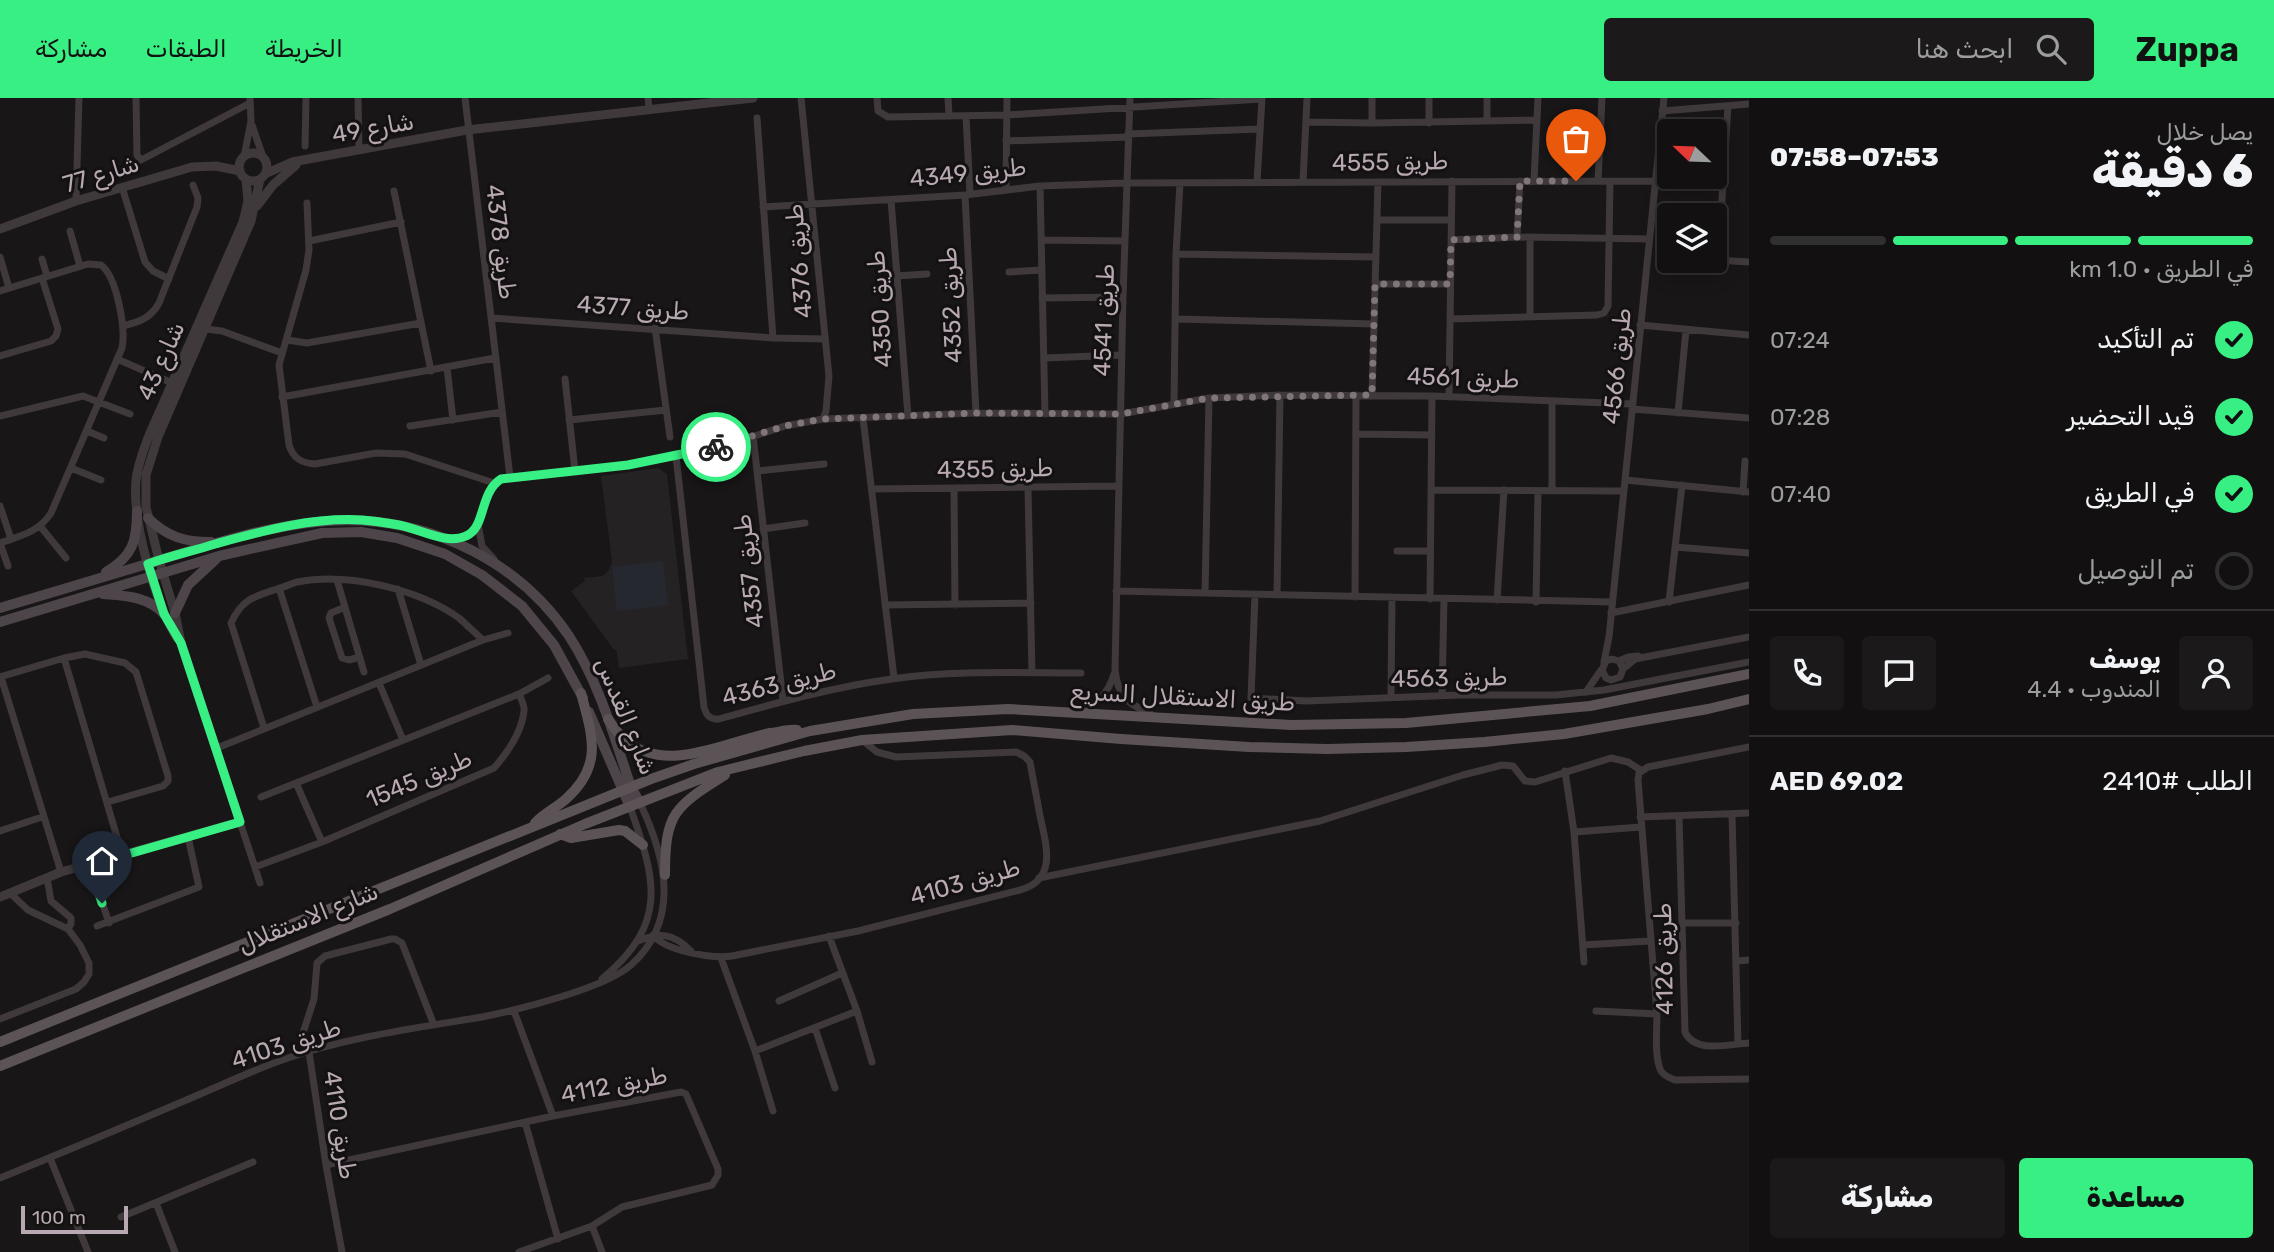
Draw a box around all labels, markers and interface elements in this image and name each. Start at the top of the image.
search box [1604,18,2094,81]
icon: search [2032,30,2070,68]
text: Zuppa [2136,30,2239,69]
text: ابحث هنا [1915,34,2014,65]
text: مشاركة [35,35,107,63]
text: الطبقات [145,35,227,63]
text: الخريطة [265,35,343,63]
street label: شارع 49 [330,107,417,151]
pin [1546,109,1606,181]
text: يصل خلال [2157,118,2253,146]
north arrow [1657,119,1727,189]
map controls [1657,119,1727,273]
icon: bag [1557,120,1595,158]
text: 07:53–07:58 [1770,142,1939,173]
text: 6 دقيقة [2092,144,2253,199]
street label: طريق 4555 [1332,147,1448,177]
street label: شارع 77 [59,149,143,201]
street label: طريق 4349 [908,153,1028,193]
street label: طريق 4378 [480,183,522,301]
street label: طريق 4376 [780,203,818,319]
button: layers [1657,203,1727,273]
street label: طريق 4352 [934,246,968,364]
street label: طريق 4350 [862,249,898,369]
text: في الطريق · 1.0 km [2069,255,2253,283]
street label: طريق 4541 [1088,263,1120,377]
street label: طريق 4377 [576,290,690,326]
street label: طريق 4566 [1597,306,1637,426]
street label: شارع 43 [131,317,193,405]
icon: check [2215,321,2253,359]
text: تم التأكيد [2097,324,2194,355]
text: 07:24 [1770,326,1830,354]
street label: طريق 4561 [1406,362,1520,394]
icon: check [2215,398,2253,436]
text: قيد التحضير [2067,401,2194,432]
text: 07:28 [1770,403,1830,431]
courier [681,412,751,482]
icon: bike [697,428,735,466]
street label: طريق 4355 [936,454,1054,484]
icon: check [2215,475,2253,513]
text: في الطريق [2085,478,2194,509]
text: 07:40 [1770,480,1831,508]
street label: طريق 4357 [728,512,770,630]
text: تم التوصيل [2077,555,2194,586]
button: phone [1770,636,1844,710]
button: chat [1862,636,1936,710]
button: person [2179,636,2253,710]
text: يوسف [2089,644,2161,675]
street label: شارع القدس [588,653,662,780]
street label: طريق 4363 [719,656,839,712]
street label: طريق 4563 [1390,663,1508,693]
text: المندوب · 4.4 [2027,675,2161,703]
street label: طريق الاستقلال السريع [1070,677,1296,720]
street label: طريق 1545 [362,744,476,814]
text: AED 69.02 [1770,766,1903,797]
text: الطلب #2410 [2102,766,2253,797]
pin [72,831,132,903]
icon: home [83,842,121,880]
street label: طريق 4103 [907,853,1023,911]
street label: شارع الاستقلال [234,877,383,961]
street label: طريق 4126 [1649,903,1679,1015]
street label: طريق 4103 [228,1013,344,1075]
street label: طريق 4112 [558,1061,670,1109]
street label: طريق 4110 [318,1069,362,1181]
button: مشاركة [1770,1158,2005,1238]
button: مساعدة [2019,1158,2253,1238]
scale bar [21,1203,128,1235]
text: 100 m [32,1206,86,1229]

